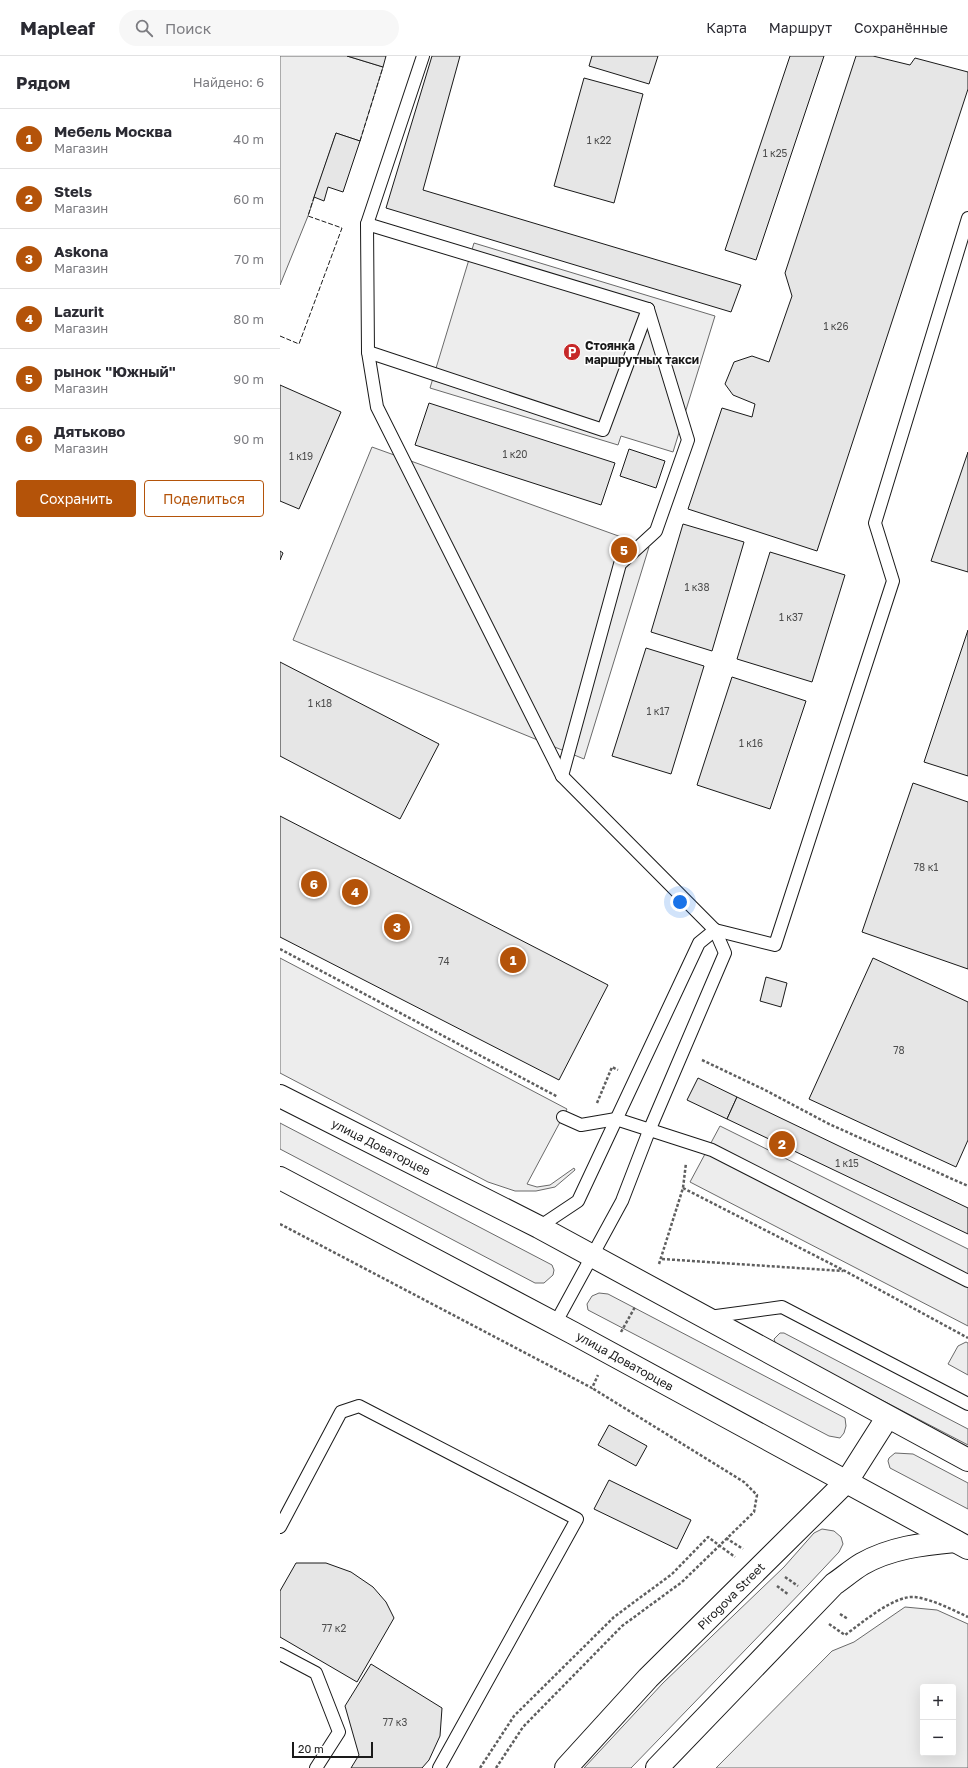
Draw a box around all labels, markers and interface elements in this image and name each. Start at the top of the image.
search box [119,10,399,46]
text: Mapleaf [20,16,95,39]
icon: search [133,17,155,39]
text: Поиск [165,19,211,37]
text: Карта [706,19,747,36]
text: Маршрут [769,19,832,36]
text: Сохранённые [854,19,948,36]
text: Рядом [16,72,70,93]
text: Найдено: 6 [193,74,264,90]
text: Мебель Москва [54,122,172,140]
text: 1 [26,131,32,147]
text: 40 m [233,131,264,147]
house number: 1 к22 [587,134,612,146]
text: Магазин [54,140,108,156]
house number: 1 к25 [763,147,788,159]
text: Stels [54,182,92,200]
text: 2 [25,191,33,207]
text: 60 m [233,191,264,207]
text: Магазин [54,200,108,216]
text: Askona [54,242,108,260]
text: 3 [25,251,33,267]
text: 70 m [234,251,264,267]
text: Магазин [54,260,108,276]
text: Lazurit [54,302,104,320]
text: 4 [25,311,33,327]
text: 80 m [233,311,264,327]
text: Магазин [54,320,108,336]
house number: 1 к26 [824,320,848,332]
place label: Стоянка маршрутных такси [585,338,699,367]
parking icon: Стоянка маршрутных такси [562,342,582,362]
text: рынок "Южный" [54,362,176,380]
text: 5 [25,371,33,387]
text: 90 m [233,371,264,387]
text: Магазин [54,380,108,396]
text: Дятьково [54,422,125,440]
text: 6 [25,431,33,447]
text: 90 m [233,431,264,447]
text: Магазин [54,440,108,456]
house number: 1 к20 [502,448,528,460]
house number: 1 к19 [289,450,313,462]
button: Сохранить [16,480,136,517]
button: Поделиться [144,480,264,517]
pin: 5 [611,535,637,565]
house number: 1 к38 [684,581,710,593]
house number: 1 к37 [779,611,803,623]
house number: 1 к18 [308,697,332,709]
house number: 1 к17 [646,705,670,717]
house number: 1 к16 [739,737,763,749]
house number: 78 к1 [914,861,938,873]
pin: 6 [301,869,327,899]
pin: 4 [342,877,368,907]
your location [670,892,690,912]
pin: 3 [384,912,410,942]
pin: 1 [500,945,526,975]
house number: 74 [438,955,450,967]
house number: 78 [893,1044,905,1056]
street label: улица Доваторцев [329,1116,433,1179]
pin: 2 [769,1129,795,1159]
house number: 1 к15 [835,1157,859,1169]
street label: улица Доваторцев [574,1328,676,1394]
street label: Pirogova Street [694,1559,768,1633]
house number: 77 к2 [322,1622,347,1634]
map controls [920,1684,956,1756]
button: + [920,1684,956,1720]
house number: 77 к3 [383,1716,407,1728]
button: − [920,1720,956,1756]
scale bar [292,1740,373,1759]
text: 20 m [298,1742,324,1755]

